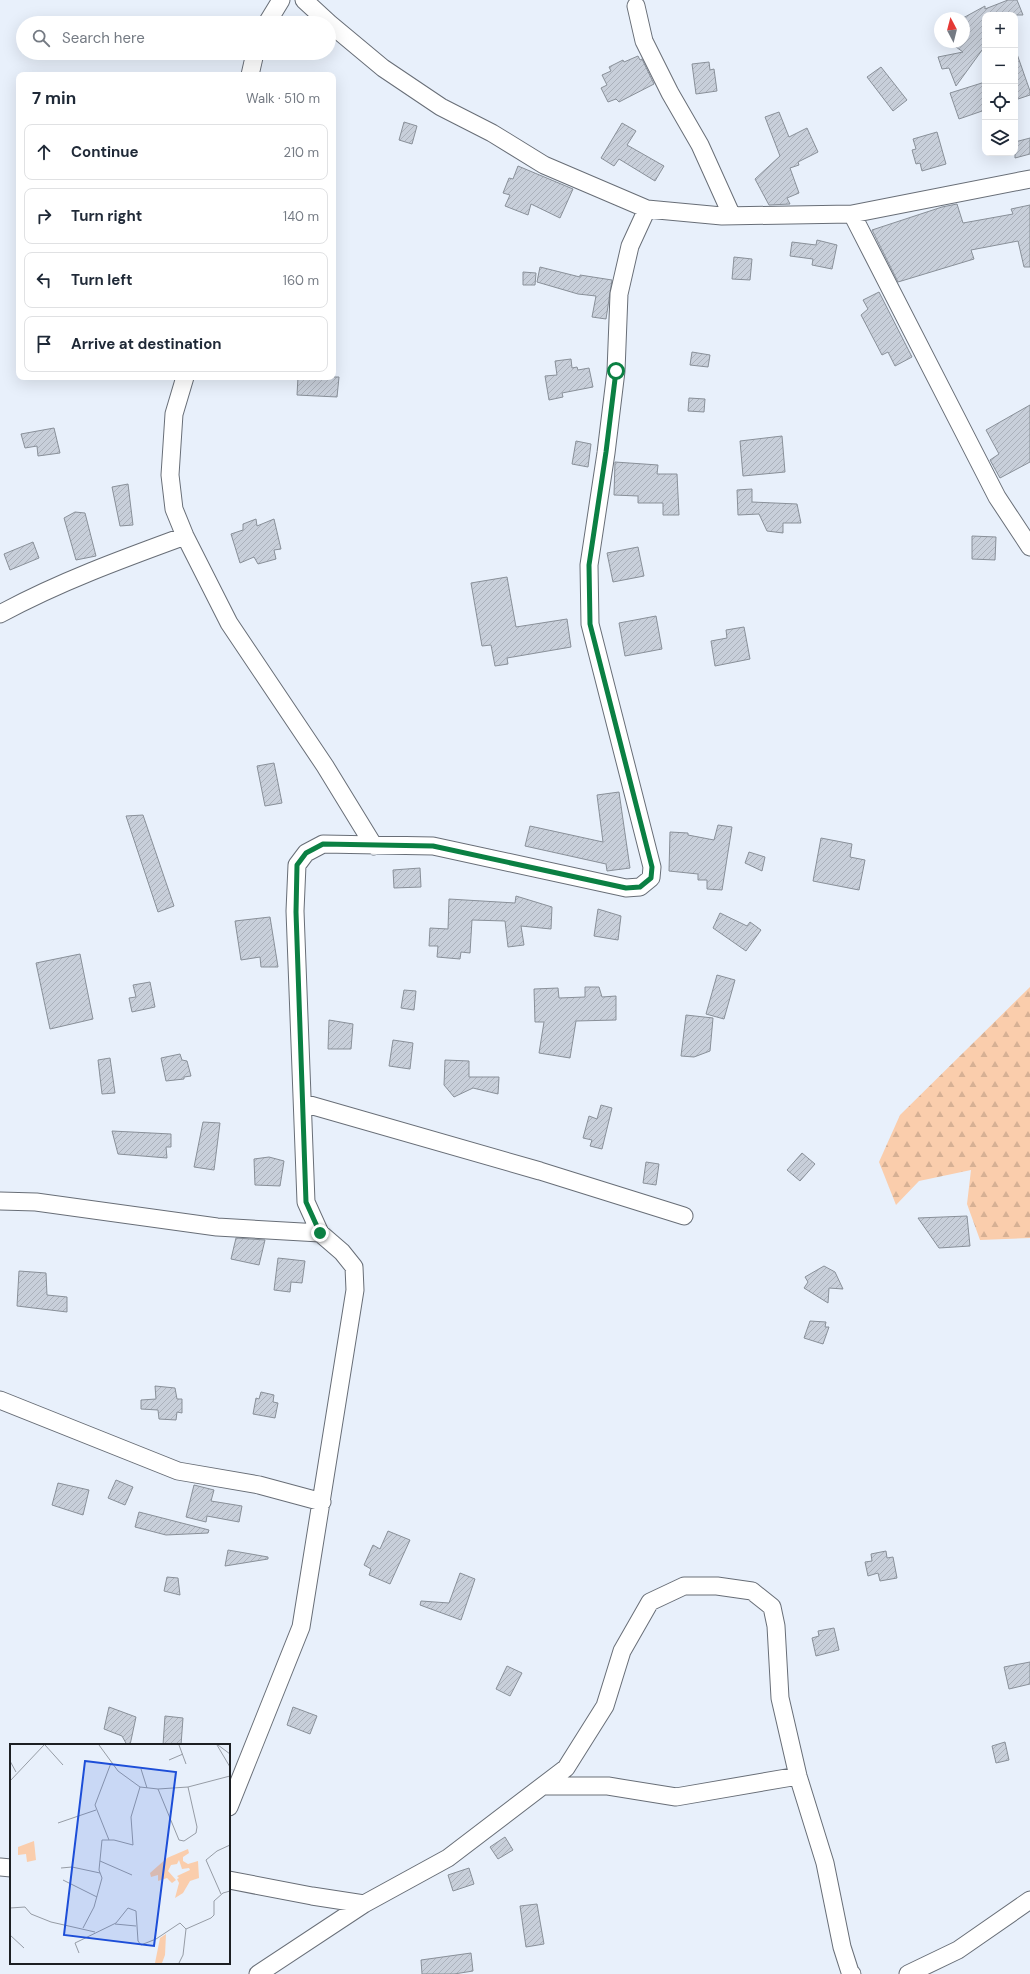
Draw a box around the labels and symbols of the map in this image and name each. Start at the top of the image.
north arrow [934,12,970,48]
route start [607,362,625,380]
route end [311,1224,329,1242]
inset map [10,1744,230,1964]

